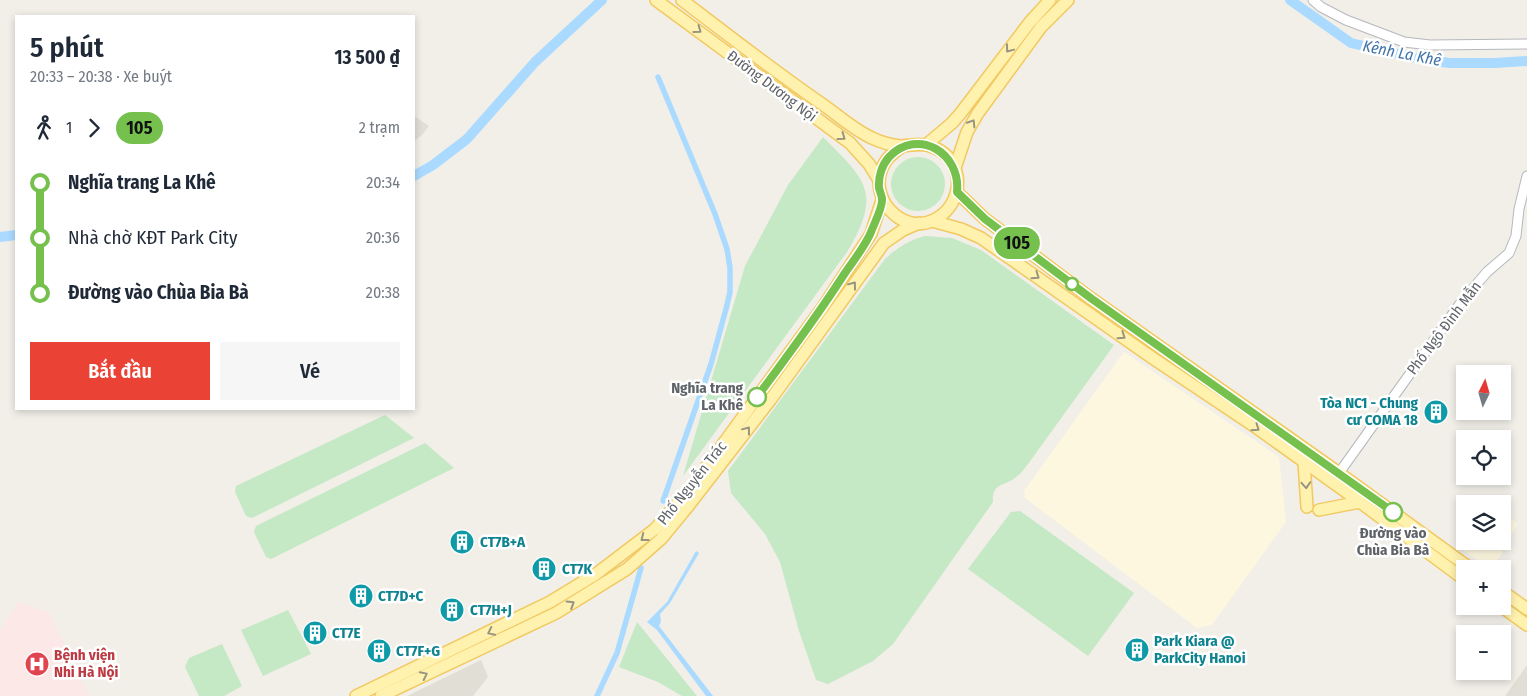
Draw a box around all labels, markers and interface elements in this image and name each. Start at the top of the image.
one-way arrow [692,25,701,33]
text: 5 phút [30,31,104,64]
water label: Kênh La Khê [1361,36,1443,70]
one-way arrow [1006,43,1015,53]
text: 13 500 ₫ [335,46,400,69]
street label: Đường Dương Nội [724,46,820,126]
text: 20:33 – 20:38 · Xe buýt [30,67,172,86]
icon: walk [30,114,58,142]
icon: forward [80,114,108,142]
text: 105 [126,117,153,139]
text: 1 [66,118,72,137]
text: 2 trạm [359,118,400,137]
one-way arrow [966,119,976,128]
one-way arrow [836,132,845,140]
text: Nghĩa trang La Khê [68,171,216,194]
text: 20:34 [366,173,400,192]
text: Nhà chờ KĐT Park City [68,226,237,249]
line badge: 105 [988,227,1046,259]
text: 20:36 [366,228,400,247]
text: 105 [1004,232,1030,254]
one-way arrow [1030,270,1039,279]
unlabelled marker [1065,277,1079,291]
street label: Phố Ngô Đình Mẫn [1403,278,1485,378]
text: Đường vào Chùa Bia Bà [68,281,249,304]
one-way arrow [847,281,856,291]
text: 20:38 [366,283,400,302]
one-way arrow [1116,331,1125,339]
button: Bắt đầu [30,342,210,400]
button: Vé [220,342,400,400]
north arrow [1456,365,1511,420]
map controls [1456,365,1511,680]
place label: Nghĩa trang La Khê [671,379,744,414]
marker: Nghĩa trang La Khê [747,387,767,407]
place label: Tòa NC1 - Chung cư COMA 18 [1320,394,1419,429]
building icon: Tòa NC1 - Chung cư COMA 18 [1423,399,1449,425]
one-way arrow [1251,422,1260,431]
one-way arrow [741,427,749,436]
button: locate [1456,430,1511,485]
street label: Phố Nguyễn Trác [654,437,731,528]
one-way arrow [1300,481,1311,489]
button: layers [1456,495,1511,550]
marker: Đường vào Chùa Bia Bà [1383,502,1403,522]
place label: Đường vào Chùa Bia Bà [1357,524,1430,559]
building icon: CT7B+A [449,529,475,555]
one-way arrow [641,532,650,540]
place label: CT7B+A [480,533,526,551]
building icon: CT7K [531,556,557,582]
place label: CT7K [562,560,592,578]
button: + [1456,560,1511,615]
building icon: CT7D+C [348,583,374,609]
place label: CT7D+C [378,587,424,605]
building icon: CT7H+J [439,597,465,623]
one-way arrow [565,600,574,610]
place label: CT7H+J [470,601,512,619]
building icon: CT7E [302,620,328,646]
place label: CT7E [332,624,361,642]
button: − [1456,625,1511,680]
one-way arrow [487,626,496,636]
place label: Park Kiara @ ParkCity Hanoi [1154,632,1246,667]
building icon: Park Kiara @ ParkCity Hanoi [1124,637,1150,663]
building icon: CT7F+G [366,638,392,664]
place label: CT7F+G [396,642,440,660]
place label: Bệnh viện Nhi Hà Nội [54,646,118,681]
hospital icon: Bệnh viện Nhi Hà Nội [24,651,50,677]
one-way arrow [419,671,428,681]

